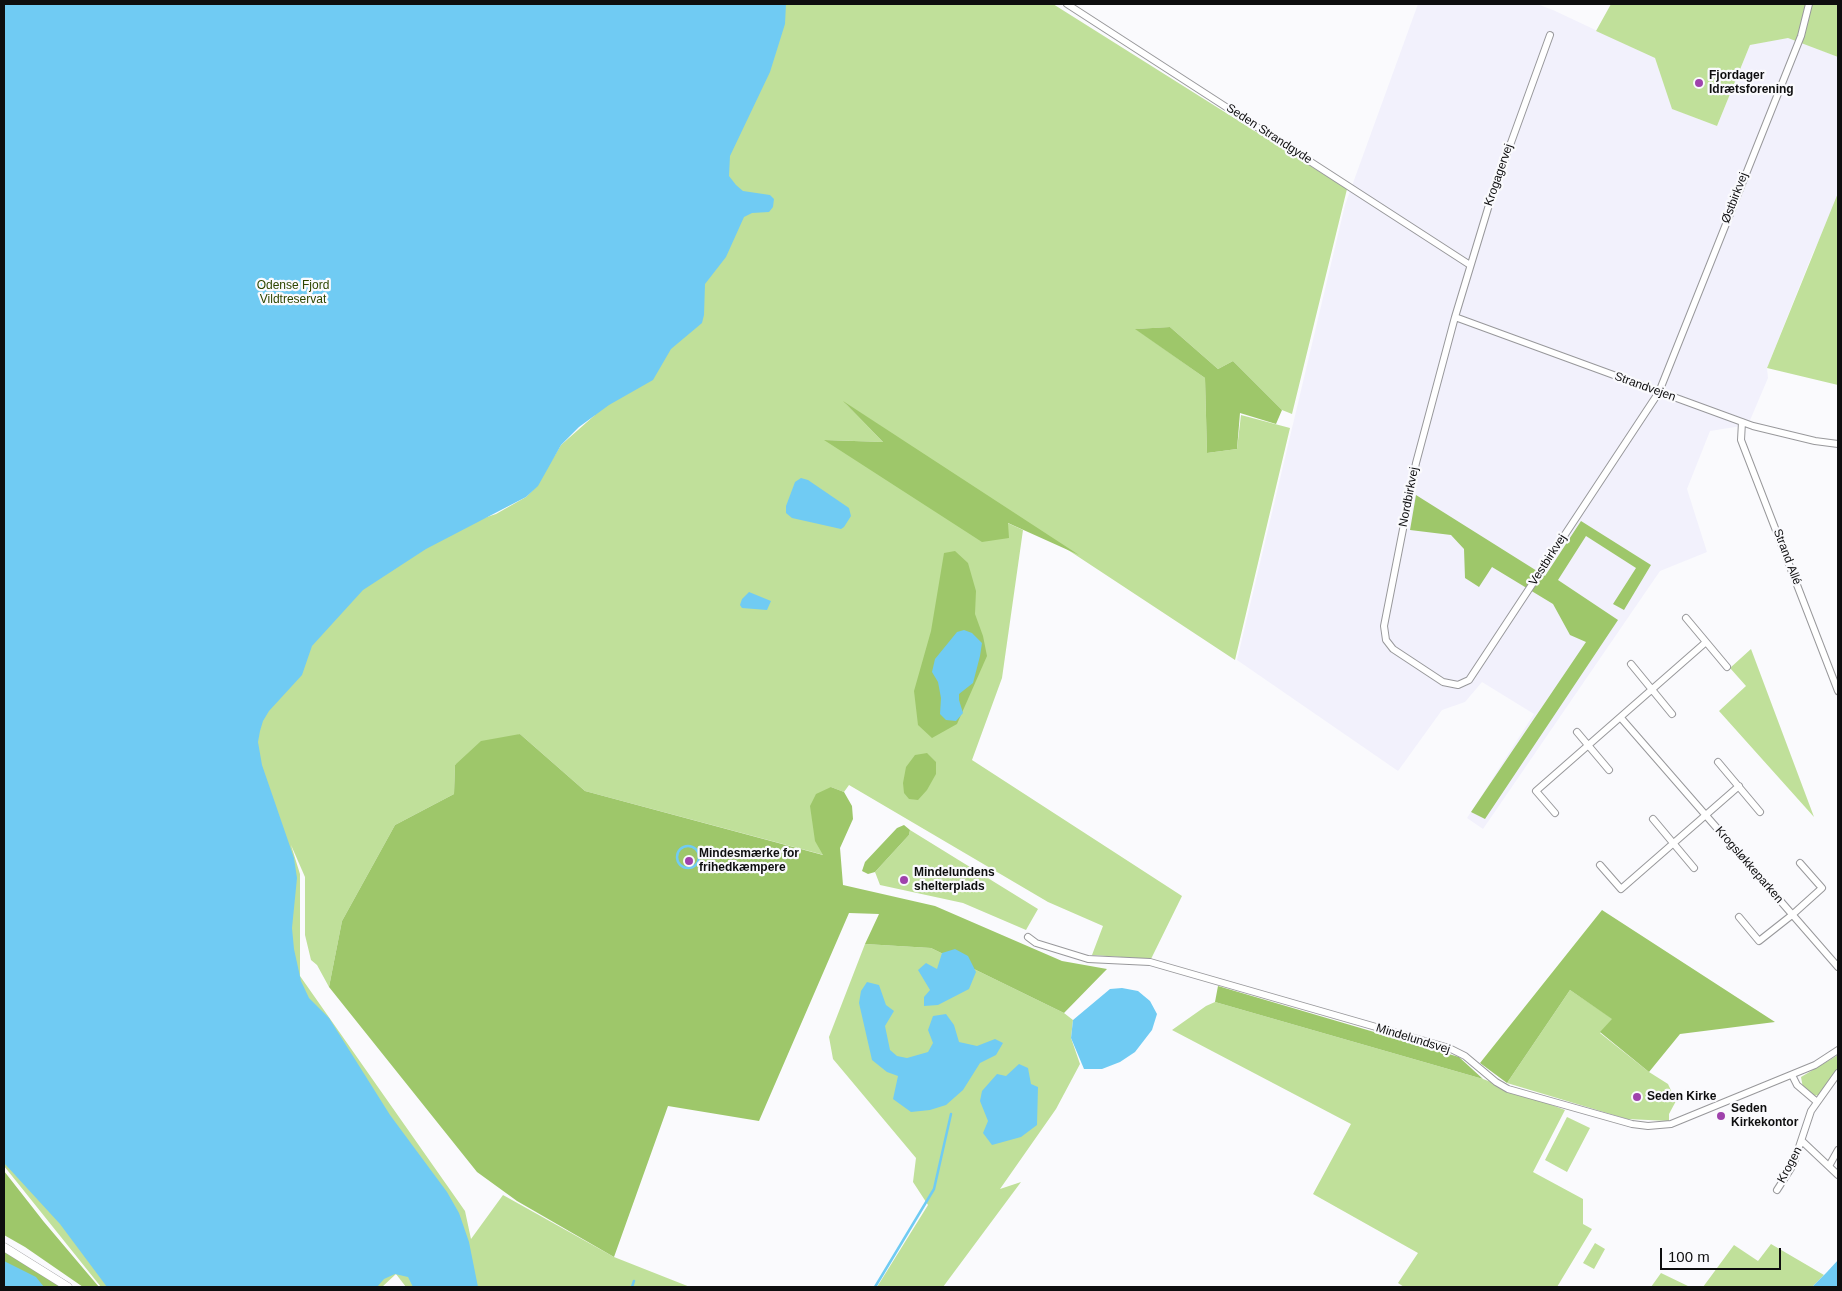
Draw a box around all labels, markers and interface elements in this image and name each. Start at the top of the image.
place label: Fjordager Idrætsforening [1709,69,1794,97]
marker: Fjordager Idrætsforening [1693,77,1705,89]
street label: Seden Strandgyde [1223,101,1315,167]
street label: Krogagervej [1482,142,1516,208]
street label: Østbirkvej [1719,171,1751,225]
park label: Odense Fjord Vildtreservat [257,279,329,307]
street label: Strandvejen [1612,369,1678,405]
street label: Nordbirkvej [1396,466,1422,528]
street label: Strand Allé [1770,527,1804,587]
street label: Vestbirkvej [1526,532,1570,588]
street label: Krogsløkkeparken [1712,824,1786,906]
place label: Mindesmærke for frihedkæmpere [699,847,799,875]
marker: Mindesmærke for frihedkæmpere [683,855,695,867]
place label: Mindelundens shelterplads [914,866,995,894]
marker: Mindelundens shelterplads [898,874,910,886]
street label: Mindelundsvej [1374,1021,1452,1057]
place label: Seden Kirke [1647,1090,1716,1104]
marker: Seden Kirke [1631,1091,1643,1103]
place label: Seden Kirkekontor [1731,1102,1798,1130]
marker: Seden Kirkekontor [1715,1110,1727,1122]
street label: Krogen [1775,1145,1805,1185]
scale bar [1662,1238,1783,1270]
text: 100 m [1668,1248,1710,1265]

